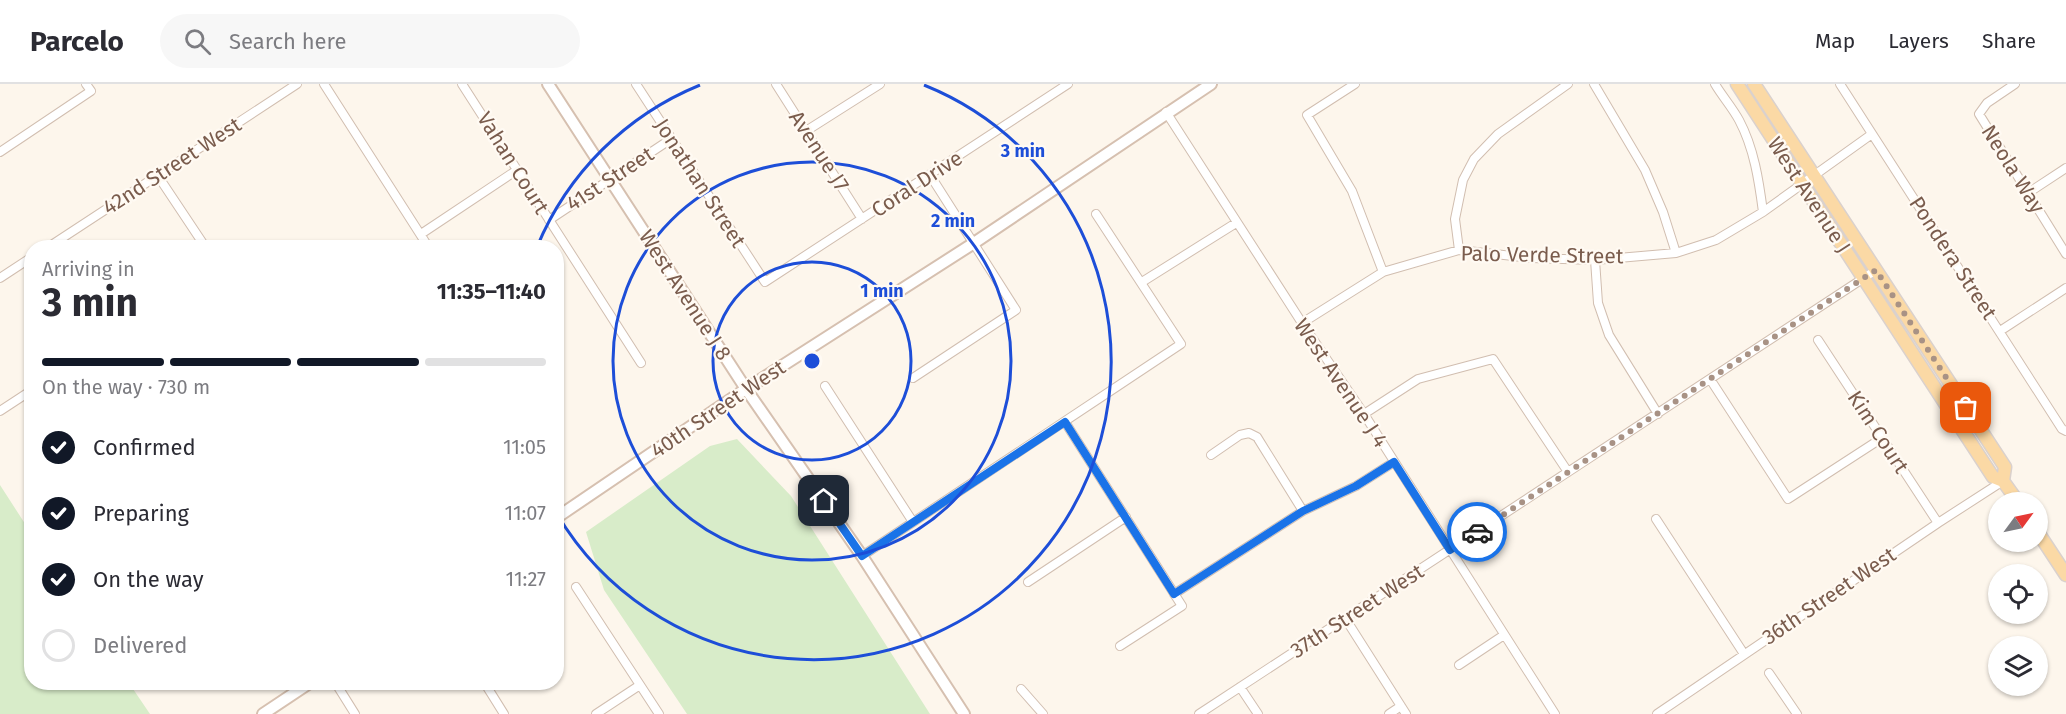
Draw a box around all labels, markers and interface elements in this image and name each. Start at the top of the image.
search box [160,14,580,68]
text: Parcelo [30,25,124,58]
icon: search [181,25,214,58]
text: Search here [229,28,346,55]
text: Map [1815,28,1855,54]
text: Layers [1888,28,1949,54]
text: Share [1982,28,2036,54]
street label: Avenue J7 [783,106,855,196]
street label: Vahan Court [471,107,555,219]
street label: 42nd Street West [98,111,247,220]
street label: Jonathan Street [649,114,752,253]
street label: Neola Way [1976,120,2051,219]
street label: West Avenue J [1762,132,1856,258]
text: 3 min [1000,140,1045,162]
street label: 41st Street [561,141,659,217]
street label: Coral Drive [867,145,967,223]
street label: Pondera Street [1904,192,2003,325]
text: 2 min [931,210,975,232]
street label: West Avenue J 8 [633,225,737,365]
street label: Palo Verde Street [1460,241,1624,269]
text: Arriving in [42,257,135,281]
text: 11:35–11:40 [437,278,546,305]
text: 3 min [42,280,138,326]
text: 1 min [860,280,904,302]
street label: West Avenue J 4 [1288,314,1394,452]
centre of rings [802,351,822,371]
street label: 40th Street West [646,354,791,464]
text: On the way · 730 m [42,375,210,399]
pin [1940,382,1991,433]
street label: Kim Court [1842,386,1915,479]
icon: bag [1949,391,1982,424]
icon: check [42,431,75,464]
text: Confirmed [93,434,196,461]
text: 11:05 [503,435,546,459]
pin [798,475,849,526]
icon: home [807,484,840,517]
north arrow [1988,492,2048,552]
map controls [1988,492,2048,696]
icon: check [42,497,75,530]
text: Preparing [93,500,189,527]
text: 11:07 [505,501,546,525]
courier [1447,502,1507,562]
icon: car [1461,516,1494,549]
street label: 36th Street West [1757,541,1901,650]
street label: 37th Street West [1285,558,1429,664]
icon: check [42,563,75,596]
button: locate [1988,564,2048,624]
text: On the way [93,566,204,593]
text: 11:27 [506,567,546,591]
text: Delivered [93,632,188,659]
button: layers [1988,636,2048,696]

